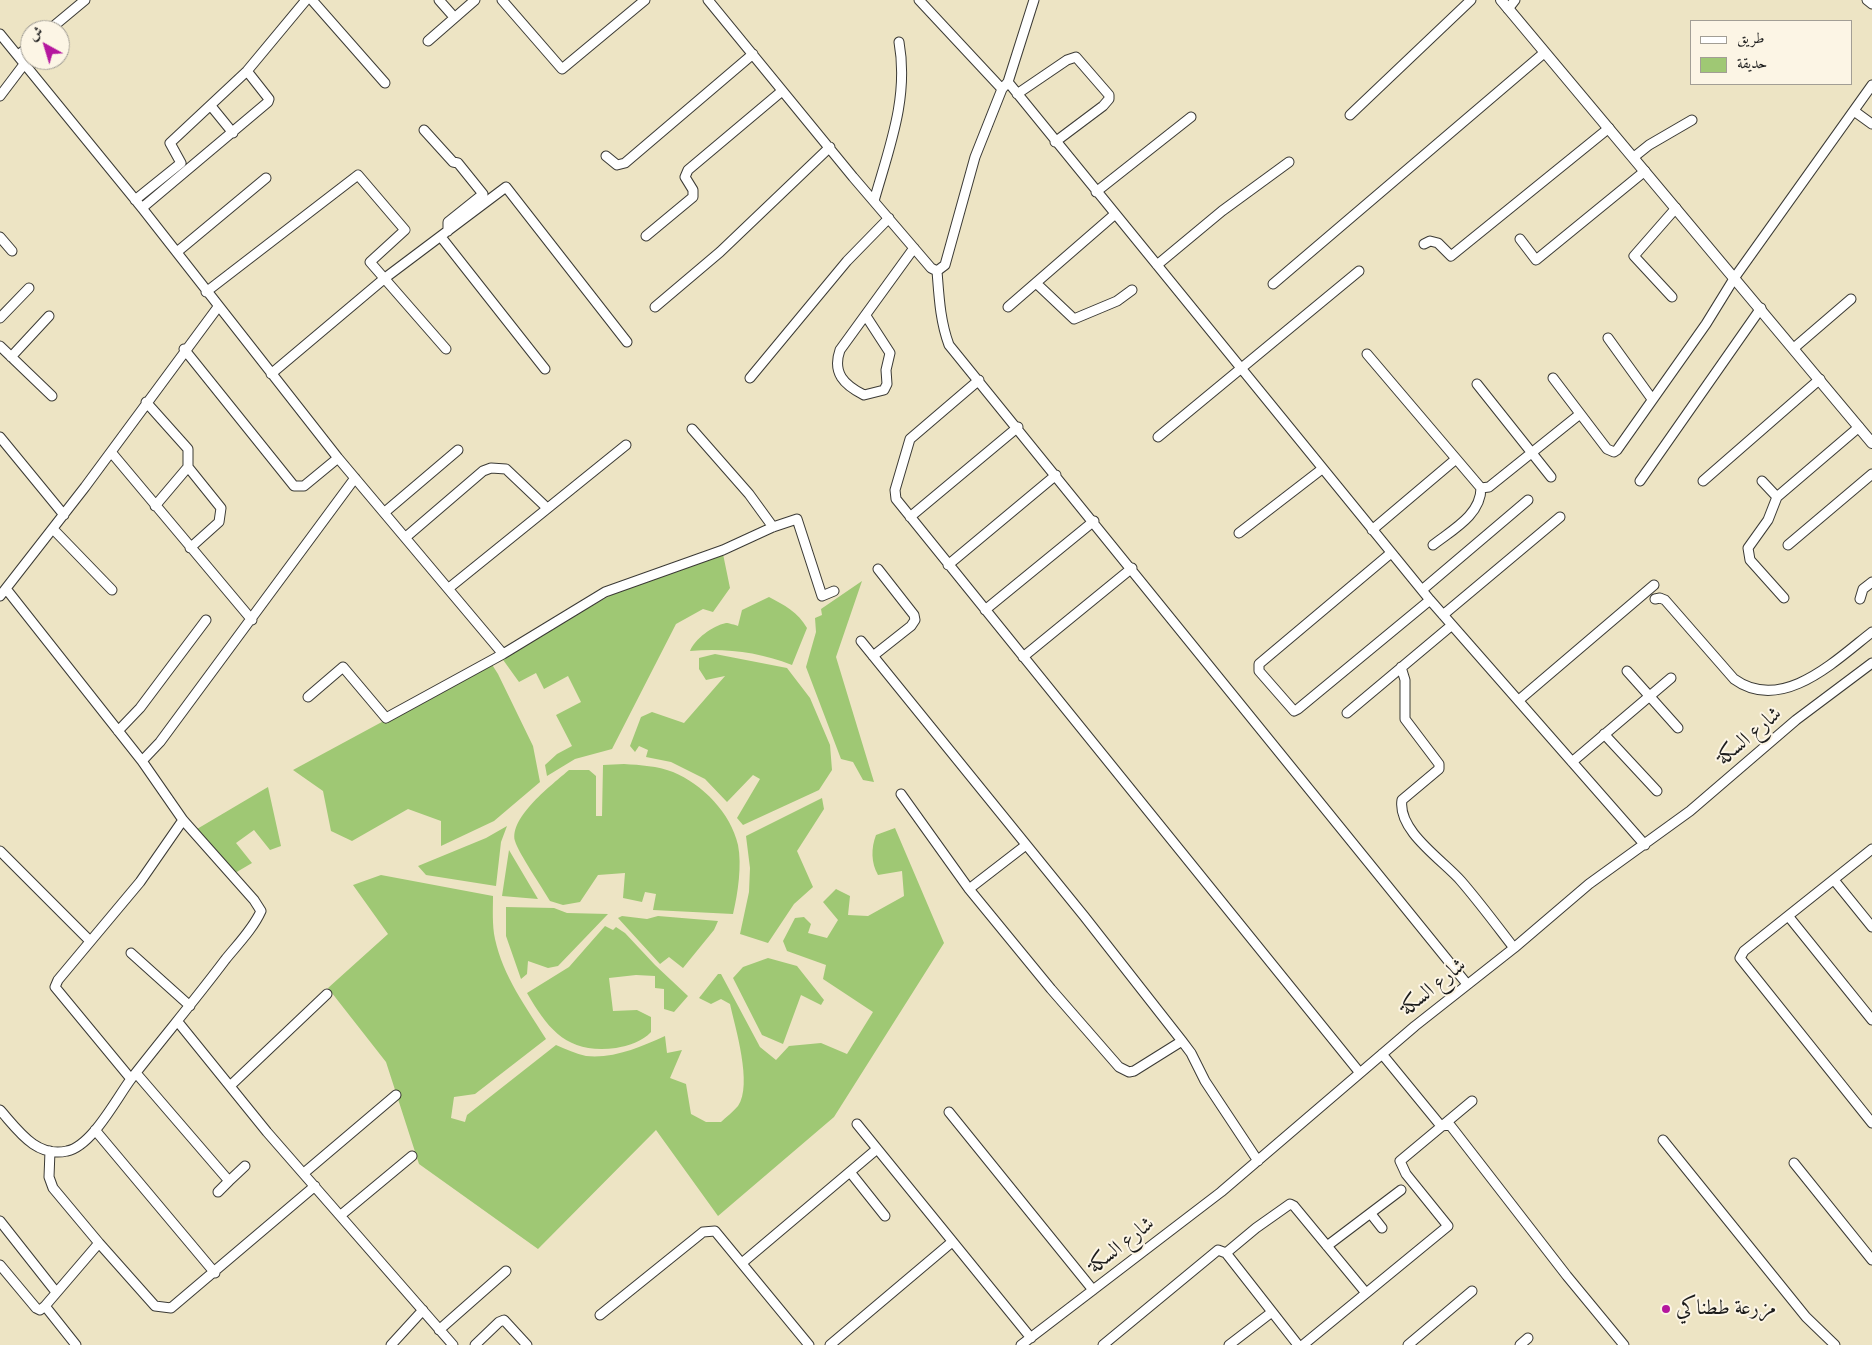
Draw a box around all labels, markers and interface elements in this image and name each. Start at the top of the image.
north arrow [20,20,70,70]
legend [1690,20,1852,85]
text: ش [25,23,47,45]
text: طريق [1737,29,1764,48]
text: حديقة [1737,54,1767,73]
street label: شارع السكة [1712,702,1788,772]
street label: شارع السكة [1396,954,1472,1022]
street label: شارع السكة [1084,1212,1160,1280]
place label: مزرعة ططناكي [1676,1296,1776,1322]
marker: مزرعة ططناكي [1660,1303,1672,1315]

